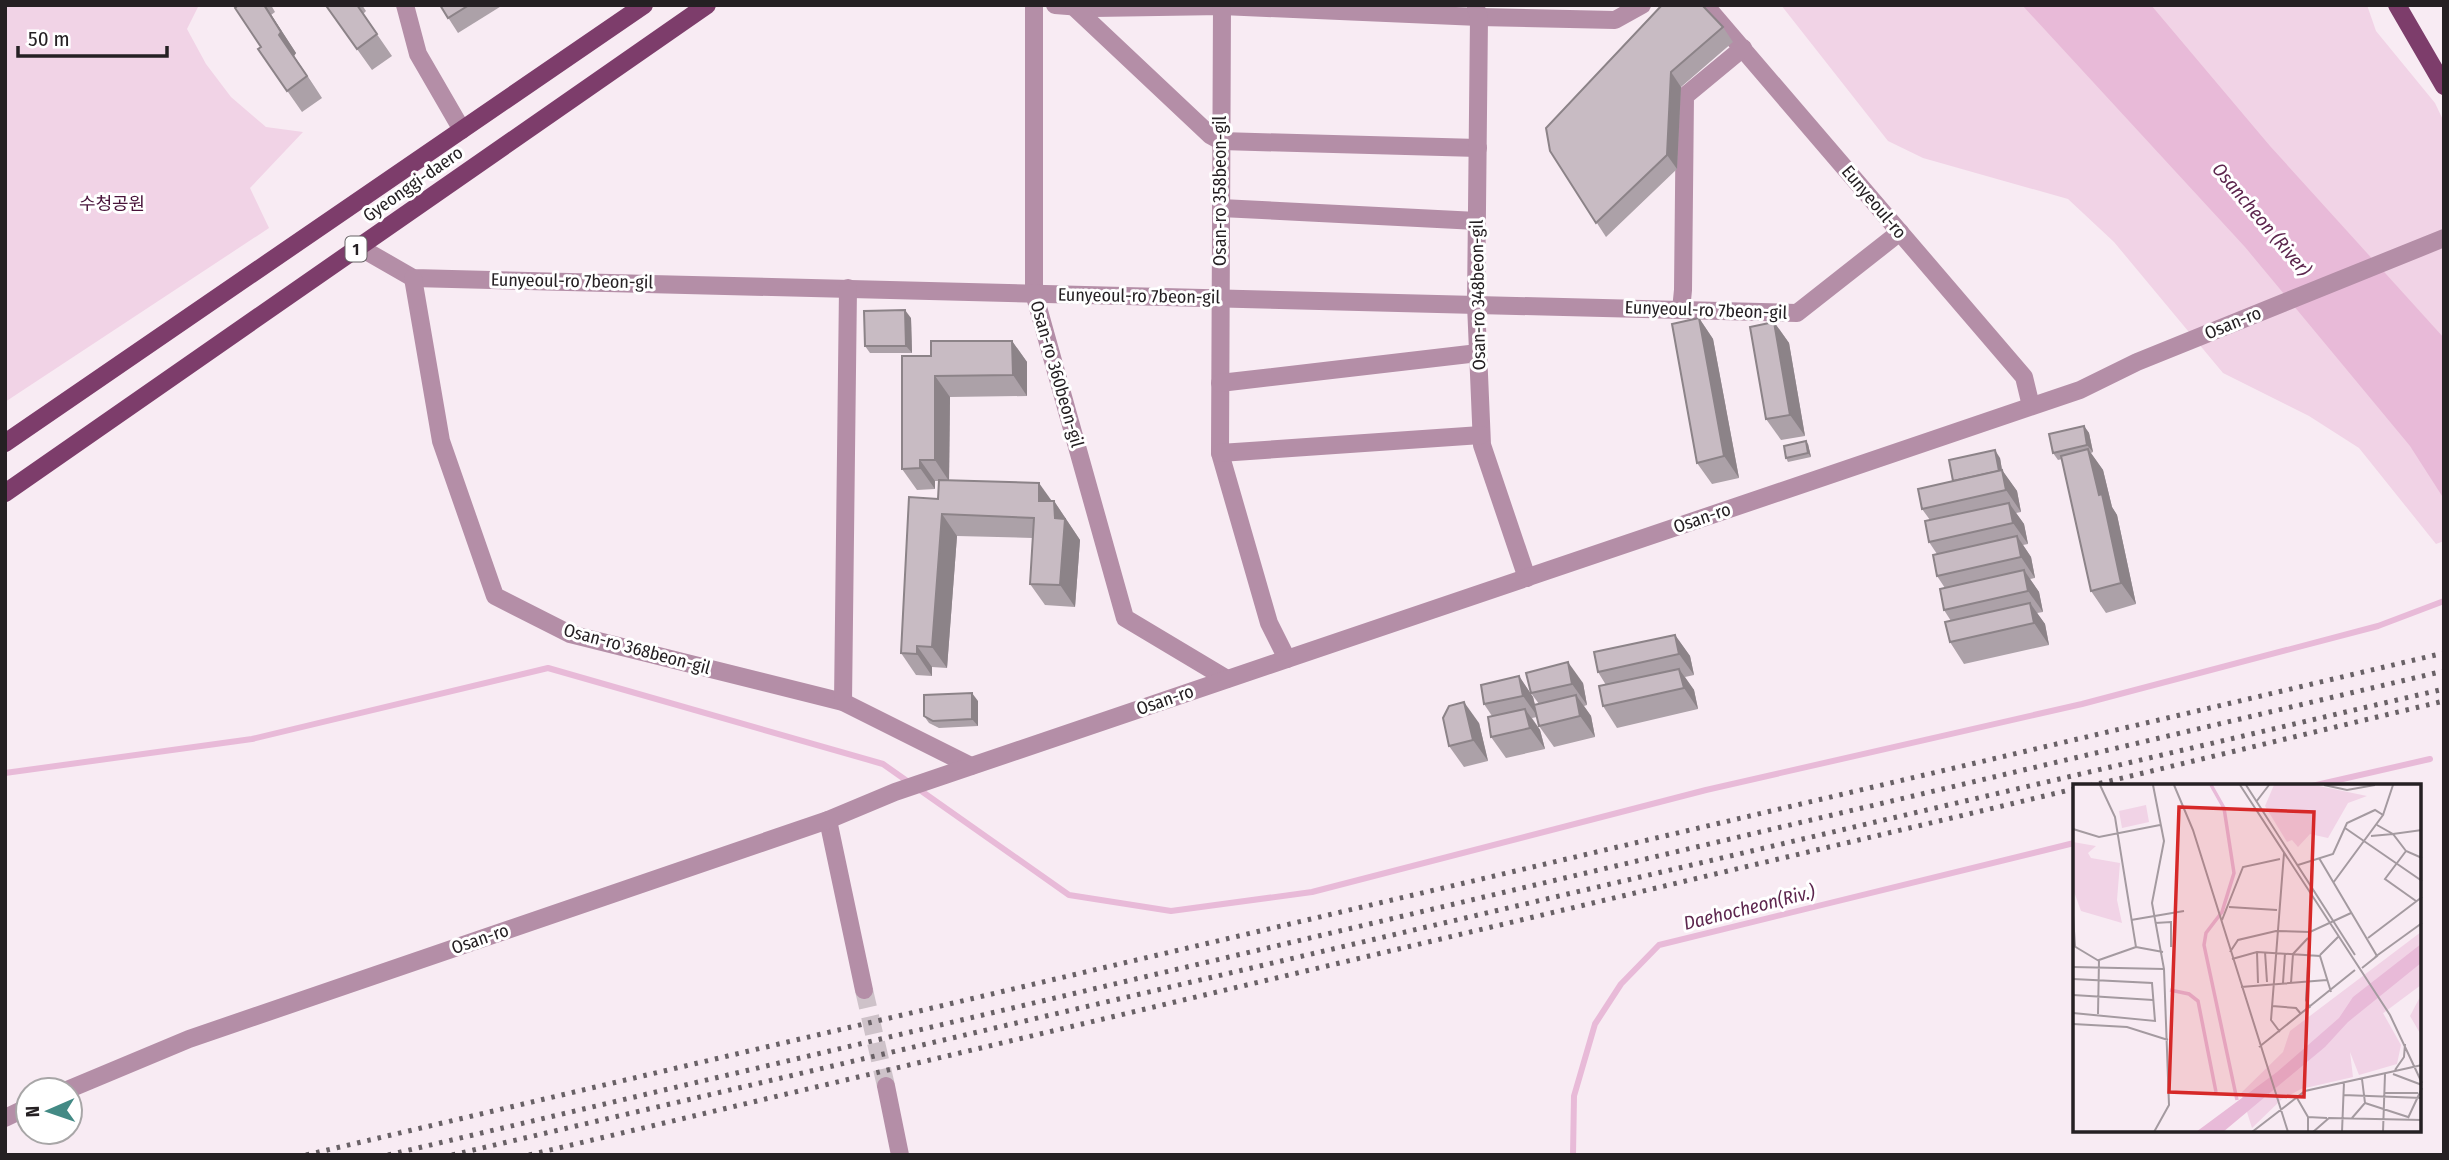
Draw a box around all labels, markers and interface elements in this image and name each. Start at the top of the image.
scale bar [18,14,166,58]
text: 50 m [28,26,70,52]
street label: Osan-ro 358beon-gil [1209,116,1231,266]
street label: Gyeonggi-daero [359,141,467,227]
water label: Osancheon (River) [2208,158,2316,281]
street label: Eunyeoul-ro [1837,161,1911,243]
park label: 수청공원 [79,193,145,215]
street label: Osan-ro 348beon-gil [1466,219,1490,371]
road number: 1 [346,236,366,262]
street label: Eunyeoul-ro 7beon-gil [491,269,654,293]
street label: Eunyeoul-ro 7beon-gil [1058,284,1221,308]
street label: Eunyeoul-ro 7beon-gil [1624,296,1788,324]
street label: Osan-ro 360beon-gil [1026,298,1089,450]
street label: Osan-ro [2201,302,2265,344]
street label: Osan-ro [1670,498,1734,538]
street label: Osan-ro 368beon-gil [561,619,713,679]
street label: Osan-ro [1133,680,1197,720]
inset map [2073,784,2421,1132]
water label: Daehocheon(Riv.) [1681,880,1818,935]
street label: Osan-ro [448,919,512,959]
north arrow [14,1076,84,1146]
text: N [21,1105,44,1118]

